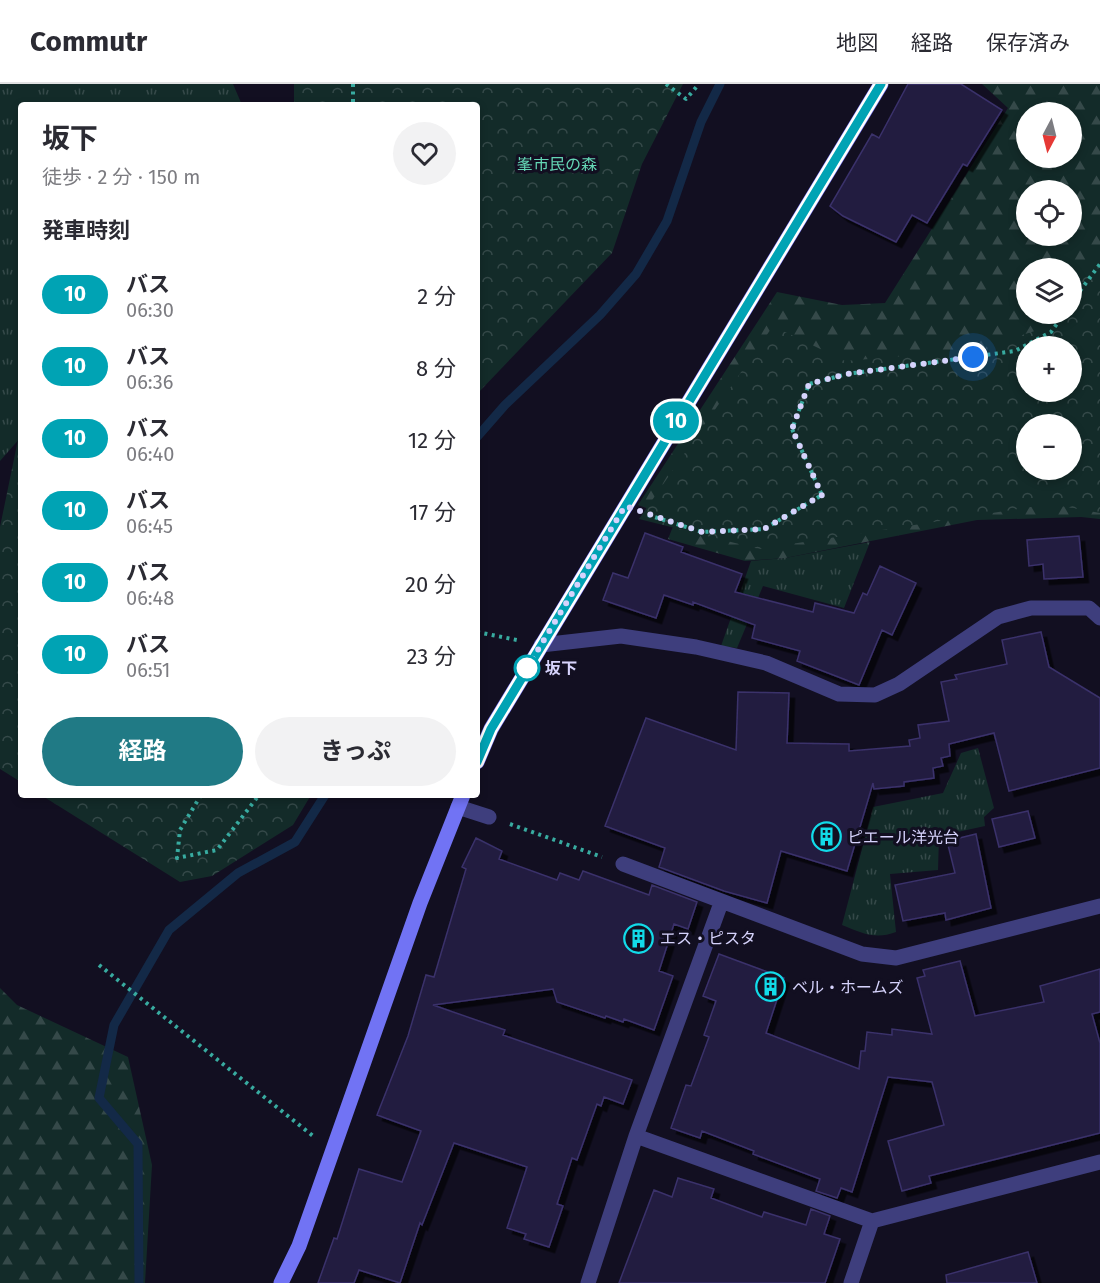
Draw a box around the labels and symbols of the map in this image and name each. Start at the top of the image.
north arrow [1016,102,1082,168]
park label: 峯市民の森 [517,155,597,174]
your location [958,342,988,372]
line badge: 10 [649,402,703,440]
marker: 坂下 [514,655,540,681]
place label: 坂下 [545,659,577,678]
building icon: ピエール洋光台 [810,821,842,853]
place label: ピエール洋光台 [847,828,959,847]
building icon: エス・ピスタ [623,922,655,954]
place label: エス・ピスタ [660,929,756,948]
building icon: ベル・ホームズ [755,971,787,1003]
place label: ベル・ホームズ [792,978,904,997]

